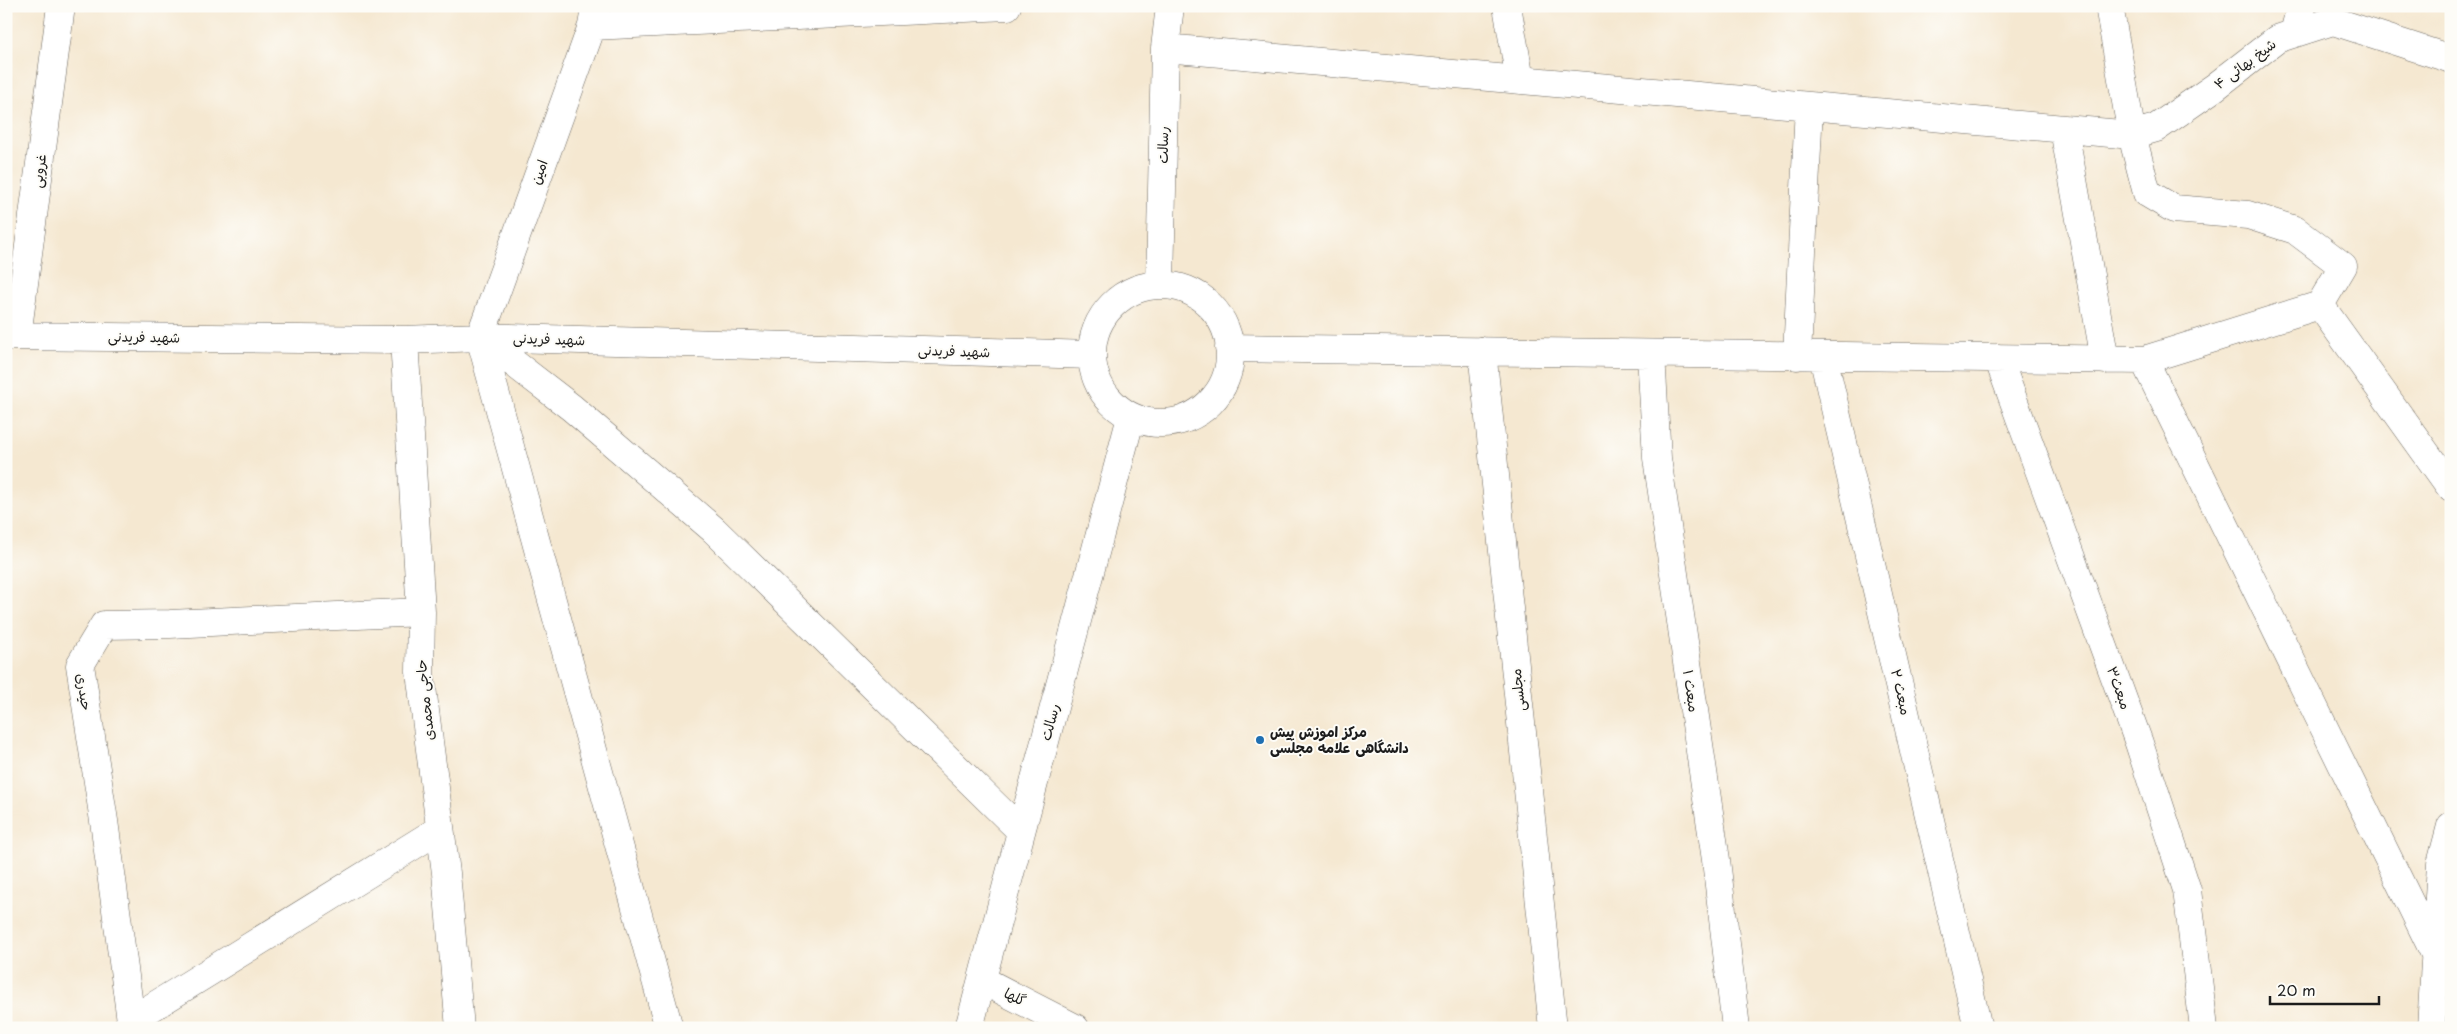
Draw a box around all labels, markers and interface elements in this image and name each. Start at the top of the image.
street label: شیخ بهائی ۴ [2209,33,2280,94]
street label: رسالت [1152,126,1173,164]
street label: غروبی [26,153,51,189]
street label: امین [524,156,553,187]
street label: شهید فریدنی [108,325,180,348]
street label: شهید فریدنی [513,327,586,350]
street label: شهید فریدنی [918,339,991,362]
street label: حاجی محمدی [410,658,439,742]
street label: مبعث۳ [2102,663,2137,712]
street label: مبعث ۲ [1886,667,1917,717]
street label: مجلسی [1505,668,1530,713]
street label: مبعث ۱ [1678,668,1705,714]
street label: حیدری [71,672,98,712]
street label: رسالت [1035,701,1065,743]
place label: مرکز اموزش پیش دانشگاهی علامه مجلسی [1270,721,1409,758]
marker: مرکز اموزش پیش دانشگاهی علامه مجلسی [1254,734,1266,746]
scale bar [2270,974,2378,1006]
text: 20 m [2277,978,2316,1001]
street label: گلها [1001,982,1030,1011]

